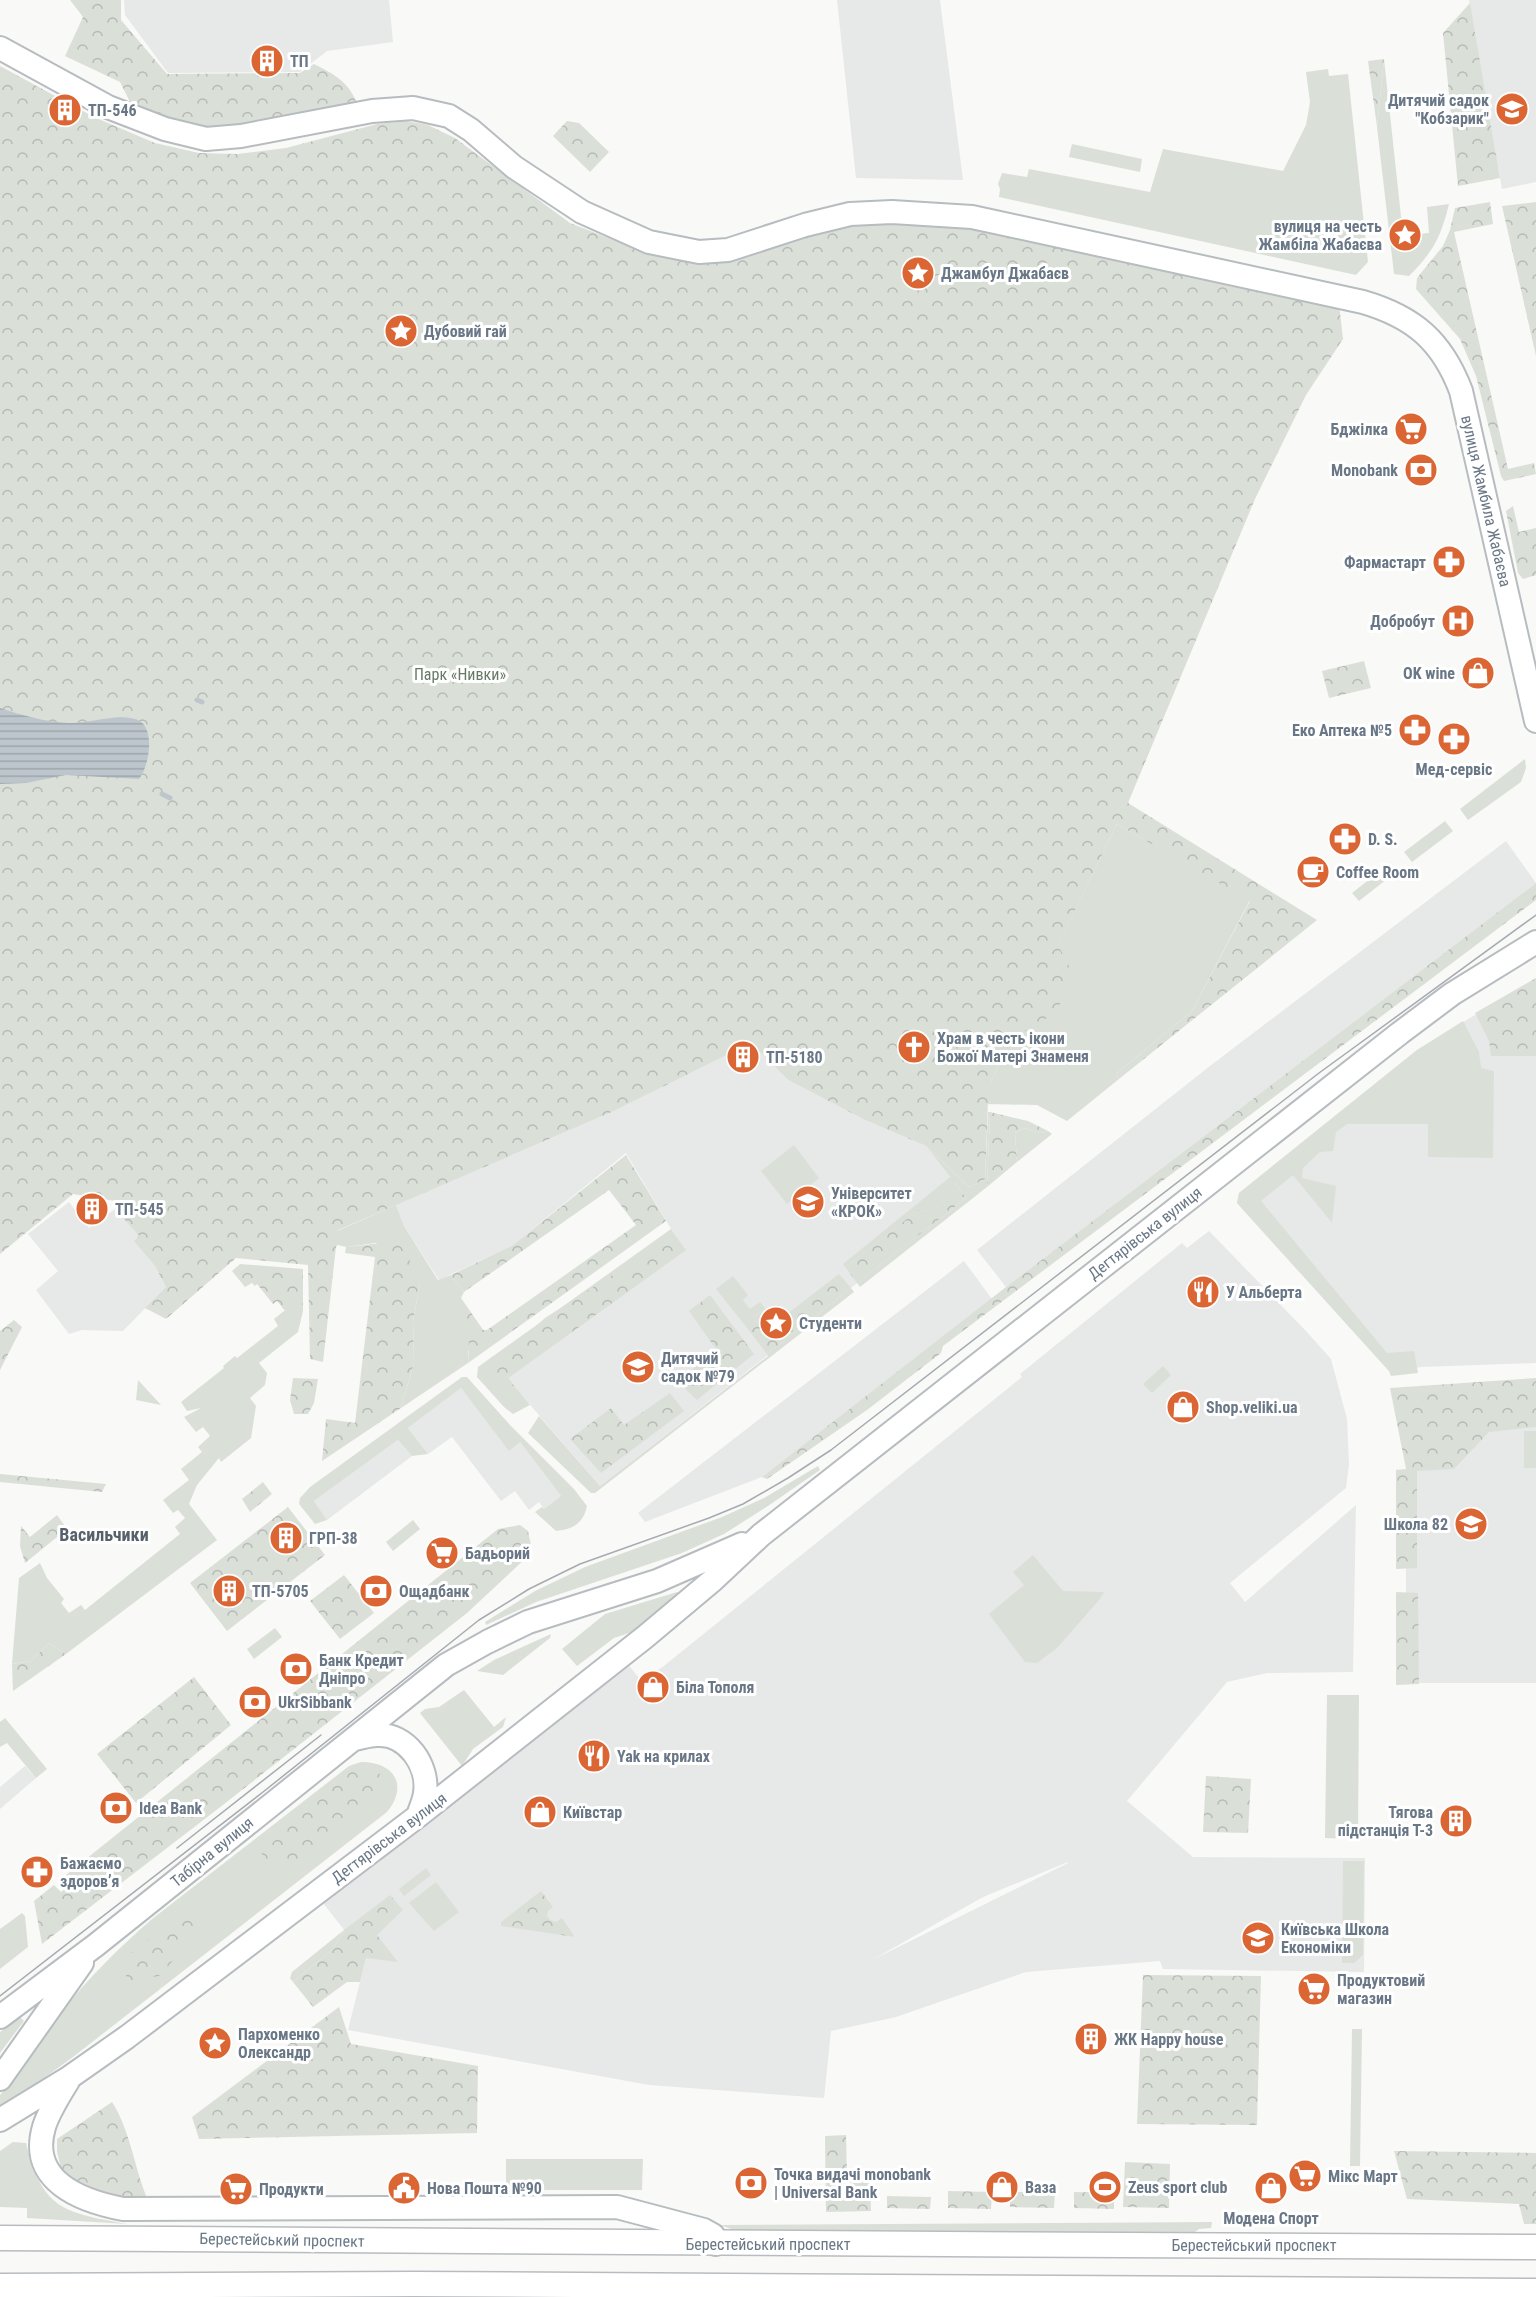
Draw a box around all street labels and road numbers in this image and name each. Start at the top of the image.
street label: вулиця Жамбила Жабаєва [1457,413,1515,589]
street label: Дегтярівська вулиця [1084,1183,1206,1283]
street label: Дегтярівська вулиця [328,1789,450,1887]
street label: Табірна вулиця [167,1813,257,1891]
street label: Берестейський проспект [199,2229,365,2251]
street label: Берестейський проспект [685,2235,851,2254]
street label: Берестейський проспект [1171,2236,1337,2255]

